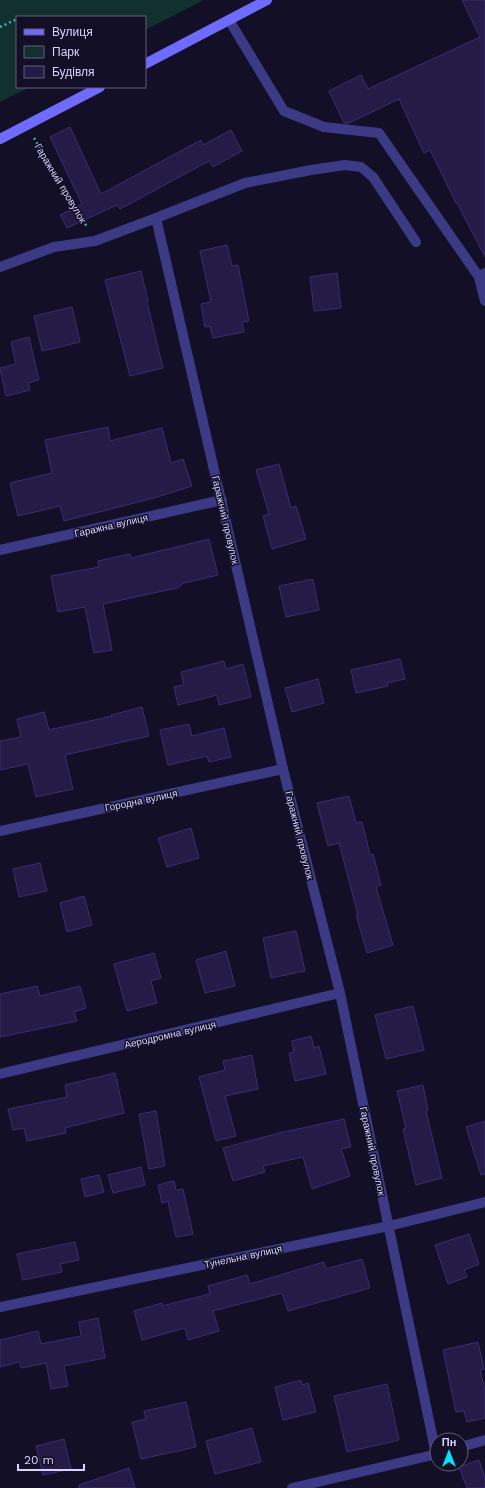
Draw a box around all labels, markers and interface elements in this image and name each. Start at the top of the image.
legend [16,16,146,88]
text: Вулиця [52,25,93,39]
text: Парк [52,45,80,59]
text: Будівля [52,65,94,79]
street label: Гаражний провулок [33,142,89,225]
street label: Гаражний провулок [210,475,241,566]
street label: Гаражна вулиця [73,512,149,539]
street label: Городна вулиця [104,787,178,814]
street label: Гаражний провулок [283,790,316,881]
street label: Аеродромна вулиця [123,1019,217,1050]
street label: Гаражний провулок [358,1106,387,1197]
street label: Тунельна вулиця [203,1243,283,1270]
north arrow [429,1432,469,1472]
text: Пн [442,1436,456,1449]
scale bar [18,1446,84,1472]
text: 20 m [24,1453,54,1467]

